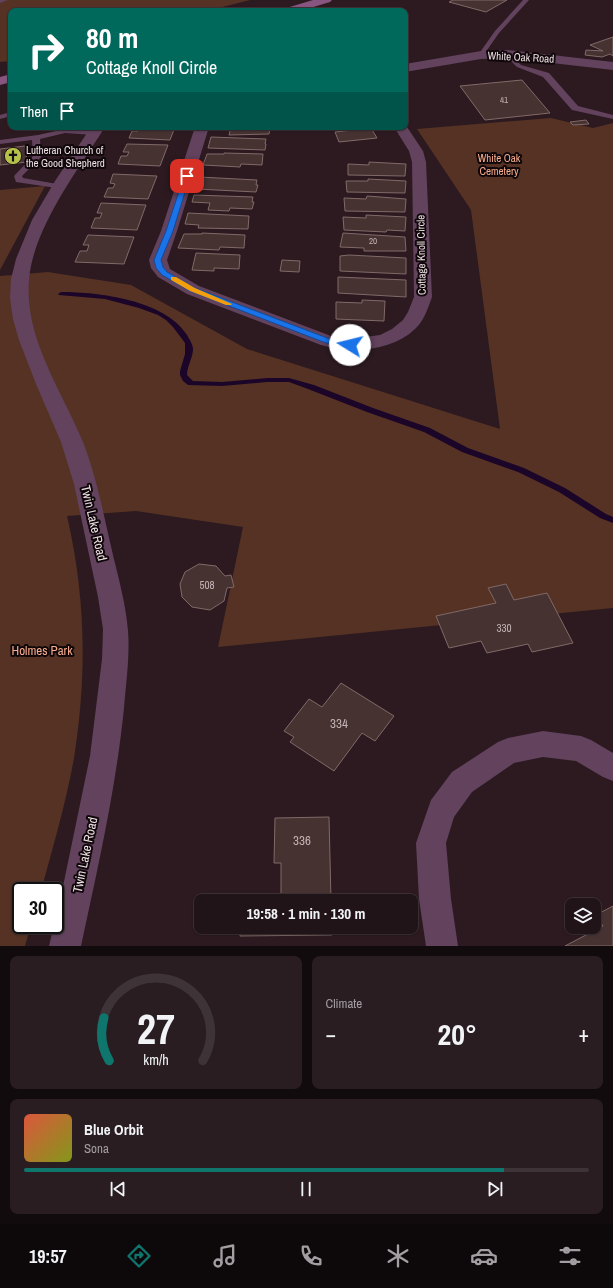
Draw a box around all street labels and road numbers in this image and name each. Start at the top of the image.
street label: White Oak Road [487,48,555,66]
street label: Cottage Knoll Circle [413,215,429,295]
street label: Twin Lake Road [77,484,111,563]
street label: Twin Lake Road [69,815,101,894]

